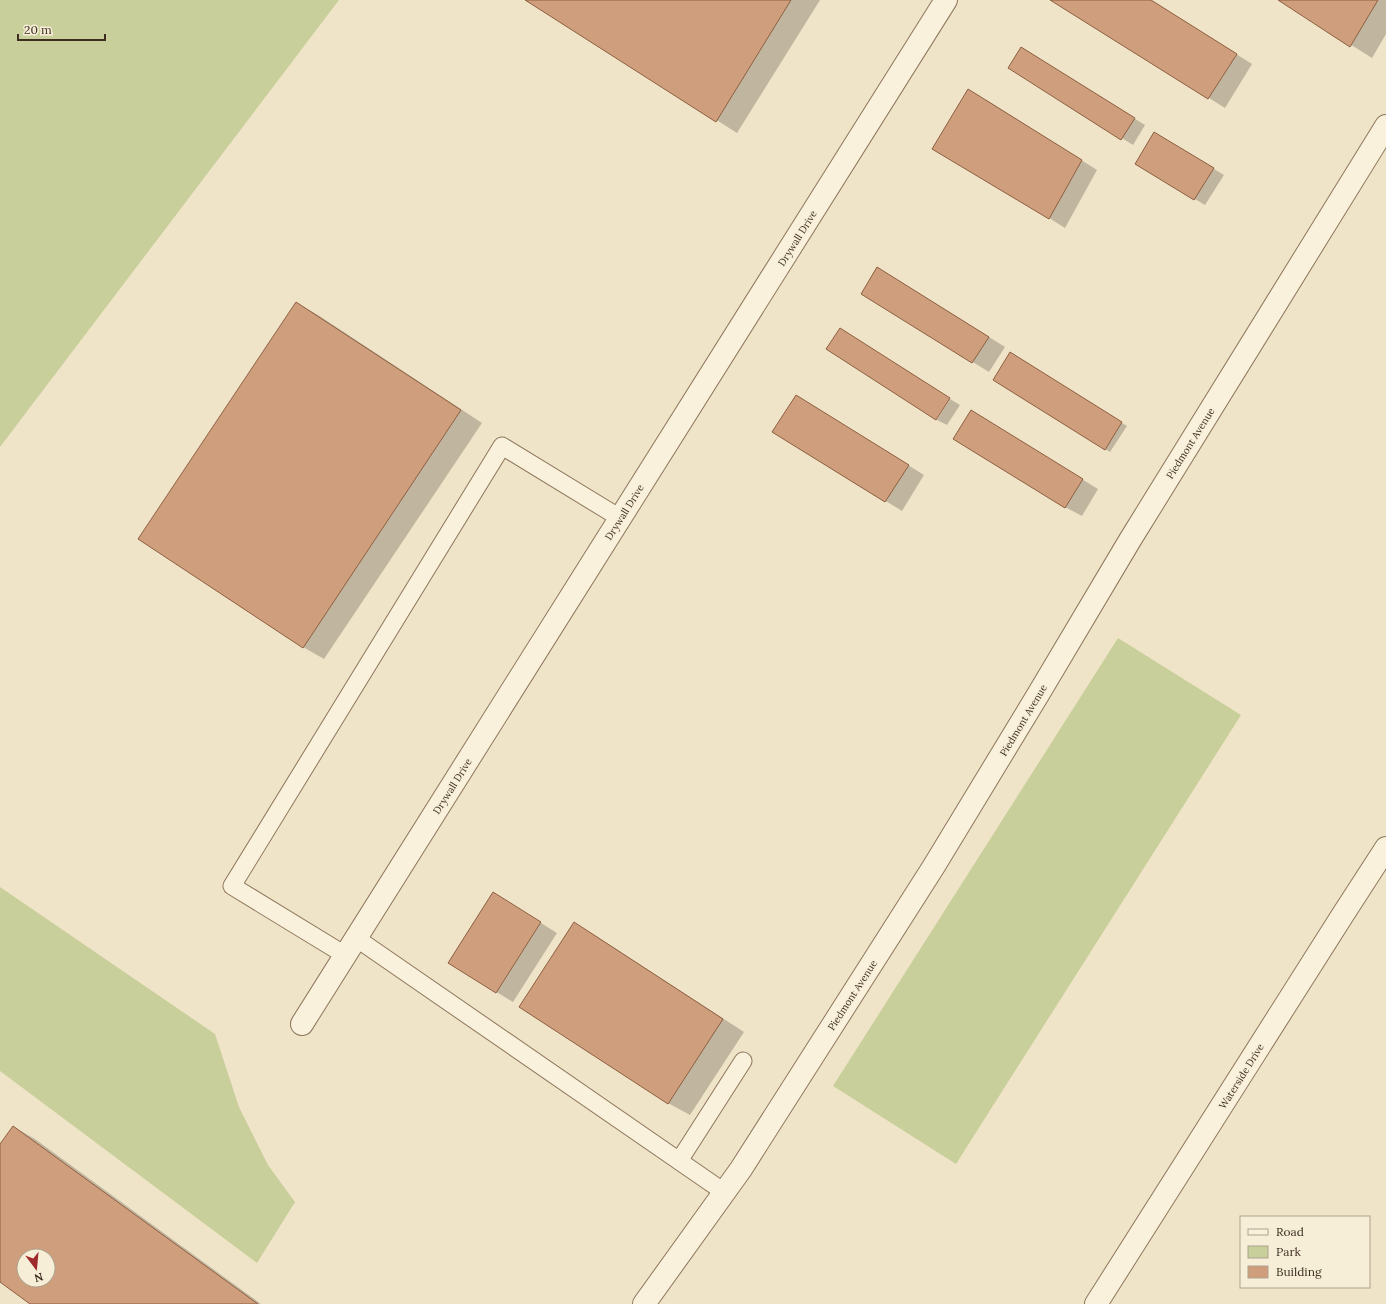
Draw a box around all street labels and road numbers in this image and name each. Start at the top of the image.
street label: Drywall Drive [775,207,820,269]
street label: Piedmont Avenue [1163,405,1218,481]
street label: Drywall Drive [602,481,647,543]
street label: Piedmont Avenue [997,682,1050,759]
street label: Drywall Drive [430,755,475,817]
street label: Piedmont Avenue [825,957,880,1033]
street label: Waterside Drive [1216,1041,1267,1111]

